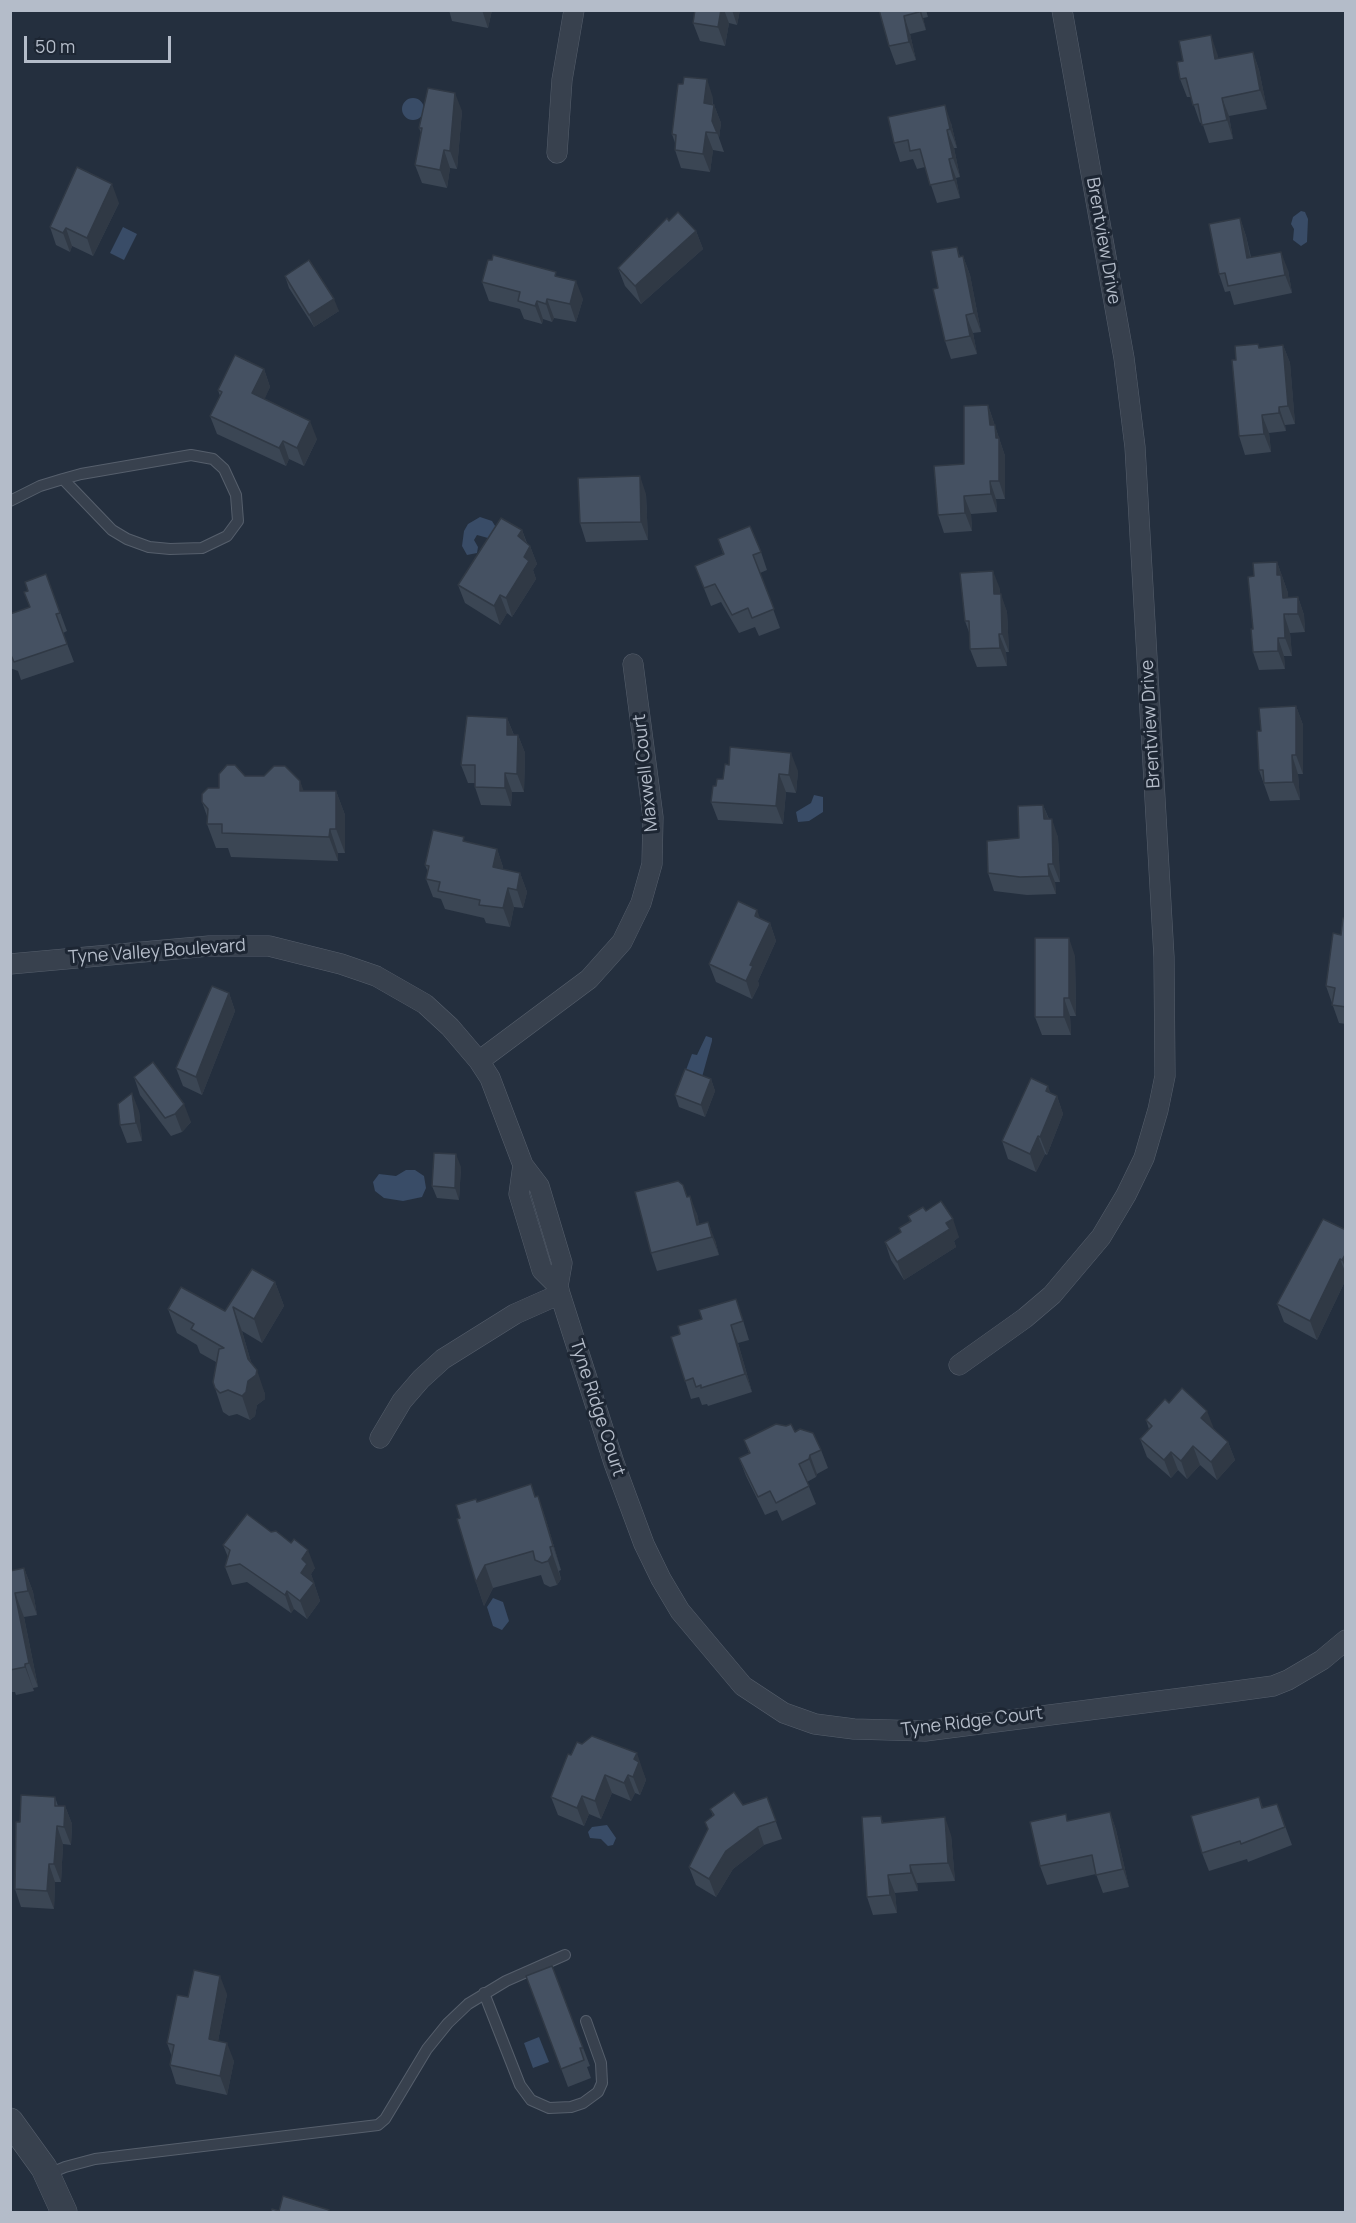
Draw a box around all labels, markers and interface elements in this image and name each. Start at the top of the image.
scale bar [27,24,174,62]
text: 50 m [35,34,75,58]
street label: Brentview Drive [1081,176,1125,306]
street label: Brentview Drive [1137,659,1165,789]
street label: Maxwell Court [629,713,663,833]
street label: Tyne Valley Boulevard [67,935,247,969]
street label: Tyne Ridge Court [565,1337,629,1479]
street label: Tyne Ridge Court [900,1703,1044,1741]

